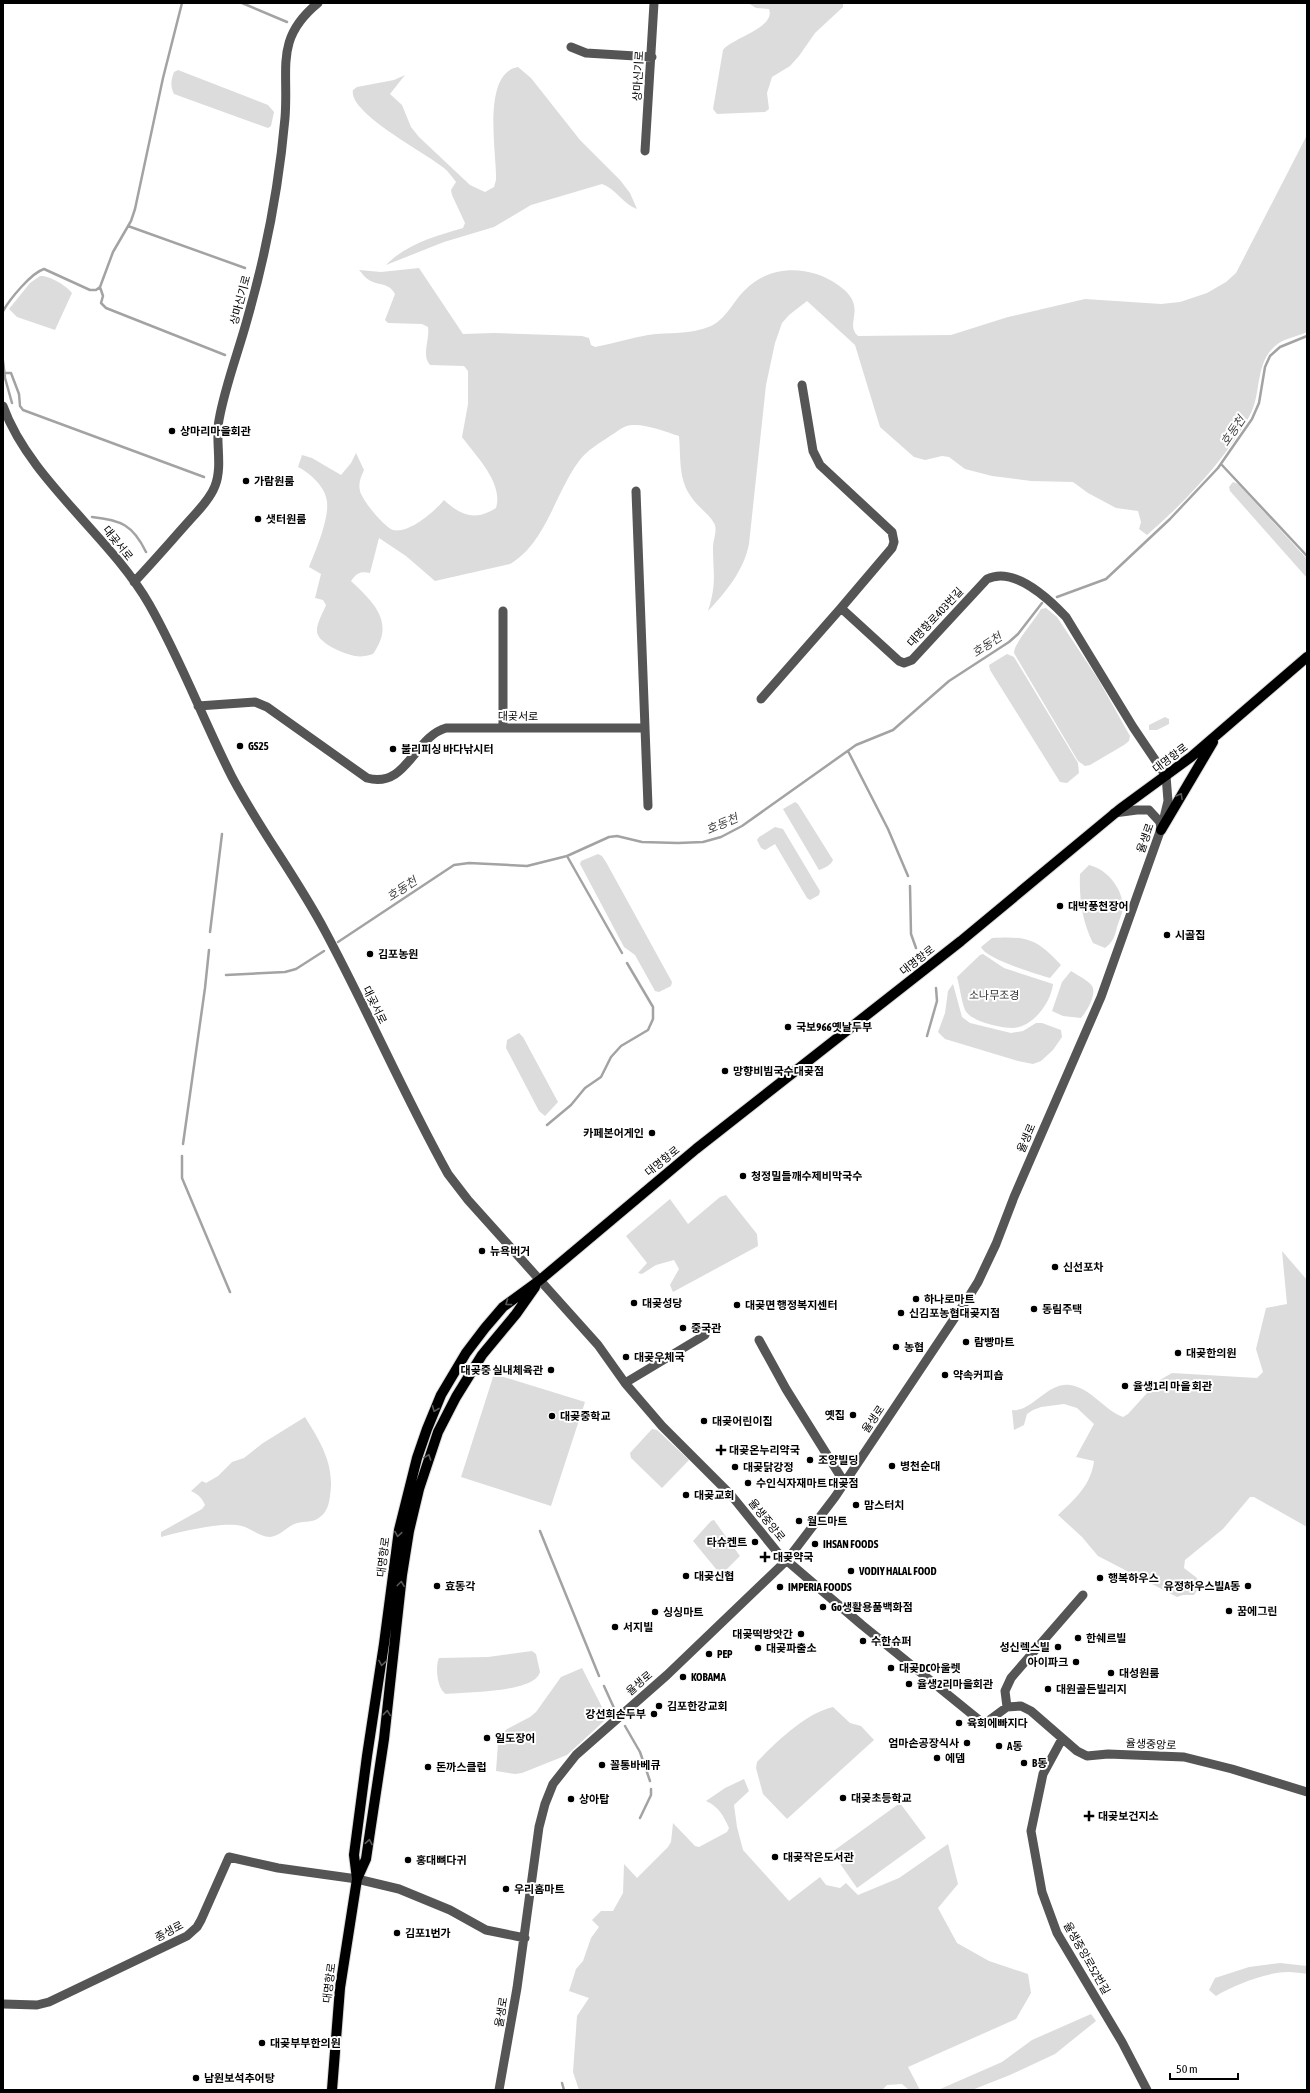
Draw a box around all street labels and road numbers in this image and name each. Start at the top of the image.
street label: 상마신기로 [631,50,645,102]
street label: 상마신기로 [228,274,252,326]
street label: 대곶서로 [101,523,135,563]
street label: 대명항로403번길 [905,585,965,649]
street label: 대곶서로 [498,710,538,722]
street label: 대명항로 [1150,741,1190,775]
street label: 율생로 [1134,822,1156,854]
street label: 대명항로 [897,943,937,977]
street label: 대곶서로 [361,984,389,1026]
street label: 율생로 [1015,1122,1037,1154]
street label: 대명항로 [642,1144,682,1178]
street label: 율생로 [860,1403,886,1435]
street label: 율생중앙로 [746,1497,788,1543]
street label: 대명항로 [375,1536,391,1578]
street label: 율생로 [624,1669,654,1697]
street label: 율생중앙로 [1125,1737,1177,1751]
street label: 종생로 [153,1919,185,1943]
street label: 율생중앙로52번길 [1062,1920,1112,1996]
street label: 대명항로 [321,1962,337,2004]
street label: 율생로 [493,1996,509,2028]

